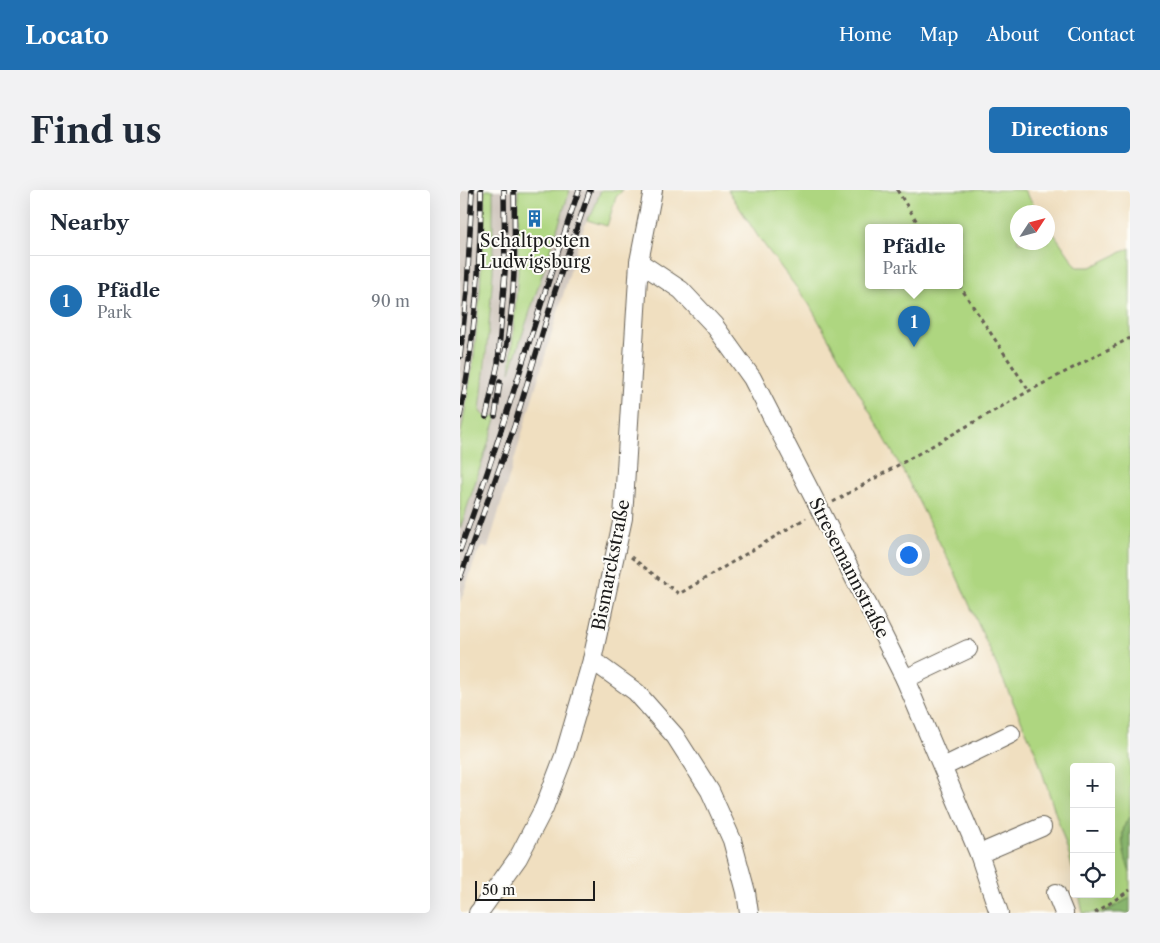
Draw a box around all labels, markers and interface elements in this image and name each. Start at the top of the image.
text: Locato [25,21,109,50]
text: Home [839,24,892,46]
text: Map [920,24,958,46]
text: About [986,24,1039,46]
text: Contact [1067,24,1135,46]
button: Directions [989,107,1130,153]
text: Find us [30,109,162,152]
north arrow [1010,205,1055,250]
building icon: Schaltposten Ludwigsburg [525,208,545,228]
text: Nearby [50,210,129,235]
popup [865,224,963,289]
place label: Schaltposten Ludwigsburg [480,230,591,273]
text: Pfädle [882,235,946,258]
text: Park [882,258,917,278]
text: Pfädle [97,279,160,302]
text: 1 [62,291,70,311]
text: 90 m [371,291,410,311]
text: Park [97,302,132,322]
pin: 1 [898,306,930,347]
street label: Stresemannstraße [804,494,894,642]
street label: Bismarckstraße [588,498,634,632]
your location [896,542,922,568]
map controls [1070,763,1115,898]
button: + [1070,763,1115,808]
button: − [1070,808,1115,853]
button: locate [1070,853,1115,898]
scale bar [475,878,595,901]
text: 50 m [482,881,515,899]

